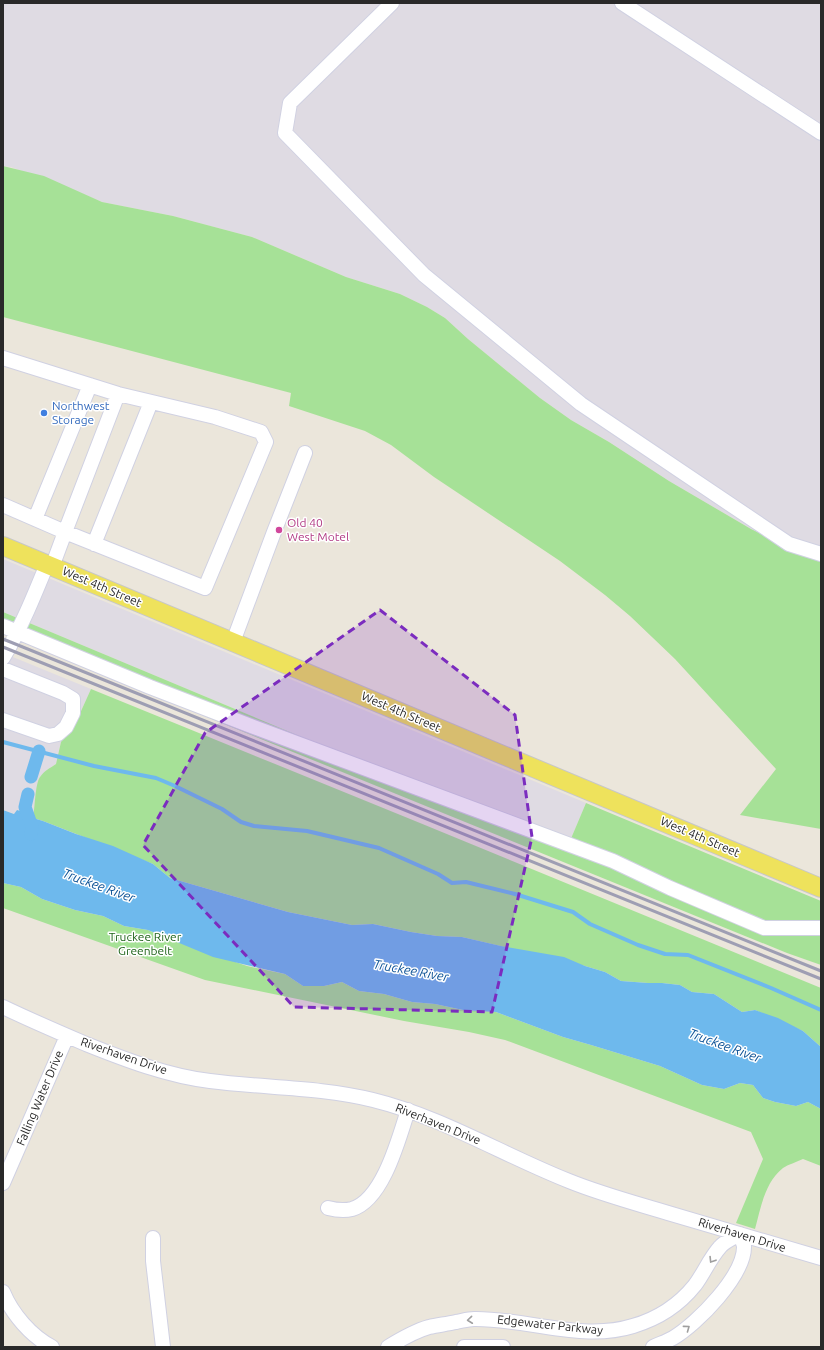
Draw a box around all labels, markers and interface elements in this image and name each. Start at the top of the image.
place label: Northwest Storage [52,399,110,426]
marker: Northwest Storage [39,408,49,418]
place label: Old 40 West Motel [287,516,349,543]
marker: Old 40 West Motel [274,525,284,535]
street label: West 4th Street [61,564,144,609]
street label: West 4th Street [360,689,443,734]
street label: West 4th Street [659,814,742,859]
water label: Truckee River [61,865,138,905]
park label: Truckee River Greenbelt [109,930,182,957]
water label: Truckee River [372,957,451,984]
water label: Truckee River [687,1025,764,1065]
street label: Riverhaven Drive [79,1035,169,1076]
street label: Falling Water Drive [14,1048,65,1147]
street label: Riverhaven Drive [394,1100,483,1147]
street label: Riverhaven Drive [697,1215,787,1254]
one-way arrow [709,1255,716,1262]
street label: Edgewater Parkway [496,1312,604,1337]
one-way arrow [467,1315,473,1324]
one-way arrow [682,1326,689,1333]

